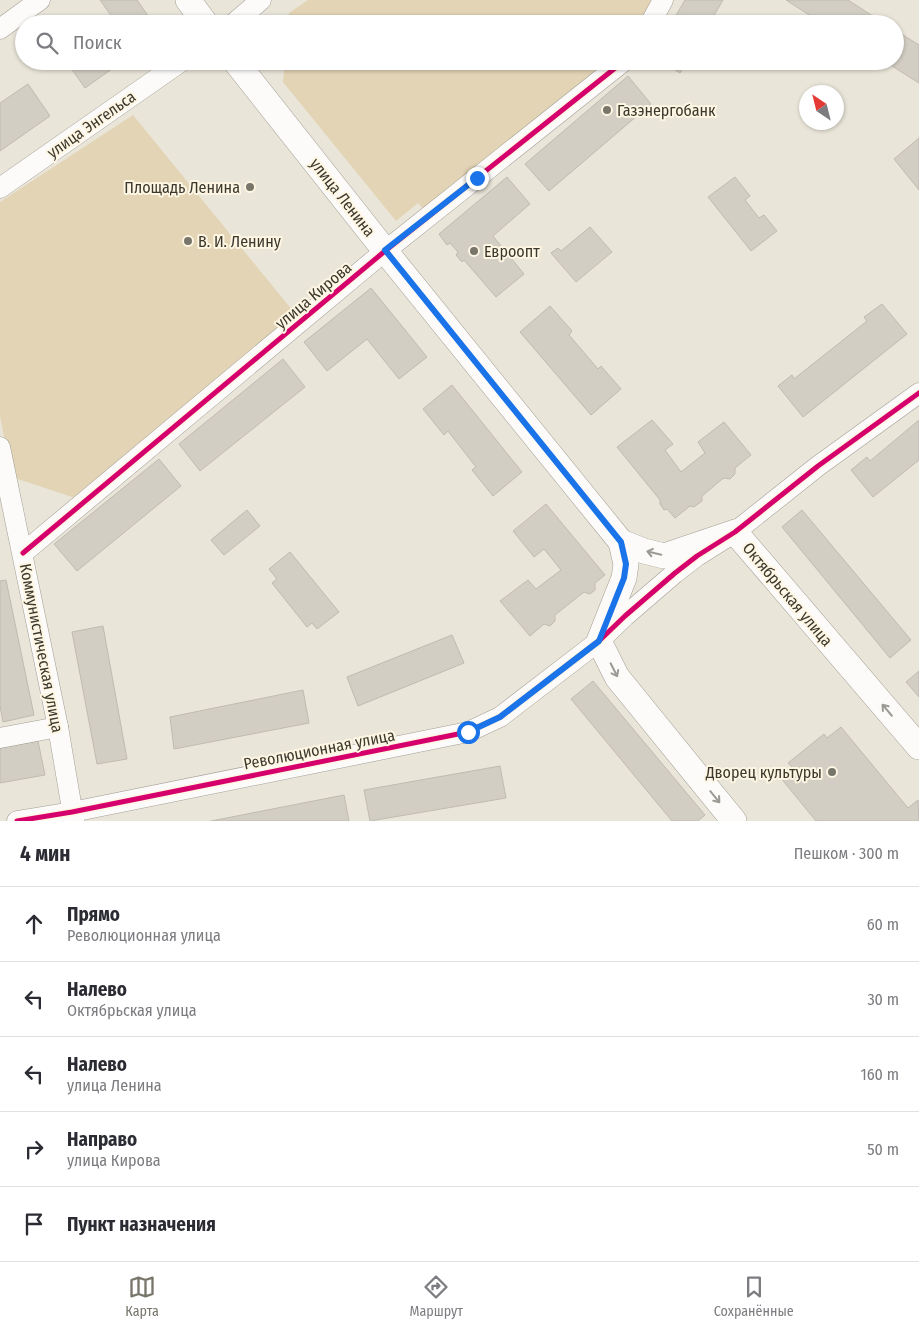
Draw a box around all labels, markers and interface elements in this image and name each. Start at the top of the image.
search box [15,15,904,70]
icon: search [33,29,61,57]
text: Поиск [73,31,122,54]
north arrow [799,85,844,130]
street label: улица Энгельса [43,87,139,162]
place label: Газэнергобанк [617,101,716,120]
marker: Газэнергобанк [601,104,613,116]
street label: улица Ленина [306,154,379,241]
route end [466,167,489,190]
place label: Площадь Ленина [124,178,240,197]
marker: Площадь Ленина [244,181,256,193]
place label: В. И. Ленину [198,232,282,251]
marker: В. И. Ленину [182,235,194,247]
place label: Евроопт [484,242,540,261]
marker: Евроопт [468,245,480,257]
street label: улица Кирова [271,258,355,333]
street label: Октябрьская улица [739,539,837,650]
one-way arrow [646,548,662,557]
street label: Коммунистическая улица [16,562,67,734]
one-way arrow [610,662,619,677]
one-way arrow [882,704,893,717]
route start [457,721,480,744]
street label: Революционная улица [242,725,397,773]
place label: Дворец культуры [705,763,822,782]
marker: Дворец культуры [826,766,838,778]
one-way arrow [709,791,720,804]
text: 4 мин [20,841,70,867]
text: Пешком · 300 m [794,844,899,863]
text: Прямо [67,903,120,926]
icon: ahead [20,910,48,938]
text: 60 m [867,915,899,934]
text: Революционная улица [67,926,221,945]
text: Налево [67,978,127,1001]
icon: left [20,985,48,1013]
text: 30 m [867,990,899,1009]
text: Октябрьская улица [67,1001,197,1020]
text: Налево [67,1053,127,1076]
icon: left [20,1060,48,1088]
text: 160 m [860,1065,899,1084]
text: улица Ленина [67,1076,162,1095]
text: Направо [67,1128,137,1151]
icon: right [20,1135,48,1163]
text: 50 m [867,1140,899,1159]
text: улица Кирова [67,1151,161,1170]
icon: arrive [20,1210,48,1238]
text: Пункт назначения [67,1213,216,1236]
tab: Карта [125,1273,159,1320]
tab: Маршрут [409,1273,463,1320]
tab: Сохранённые [714,1273,794,1320]

